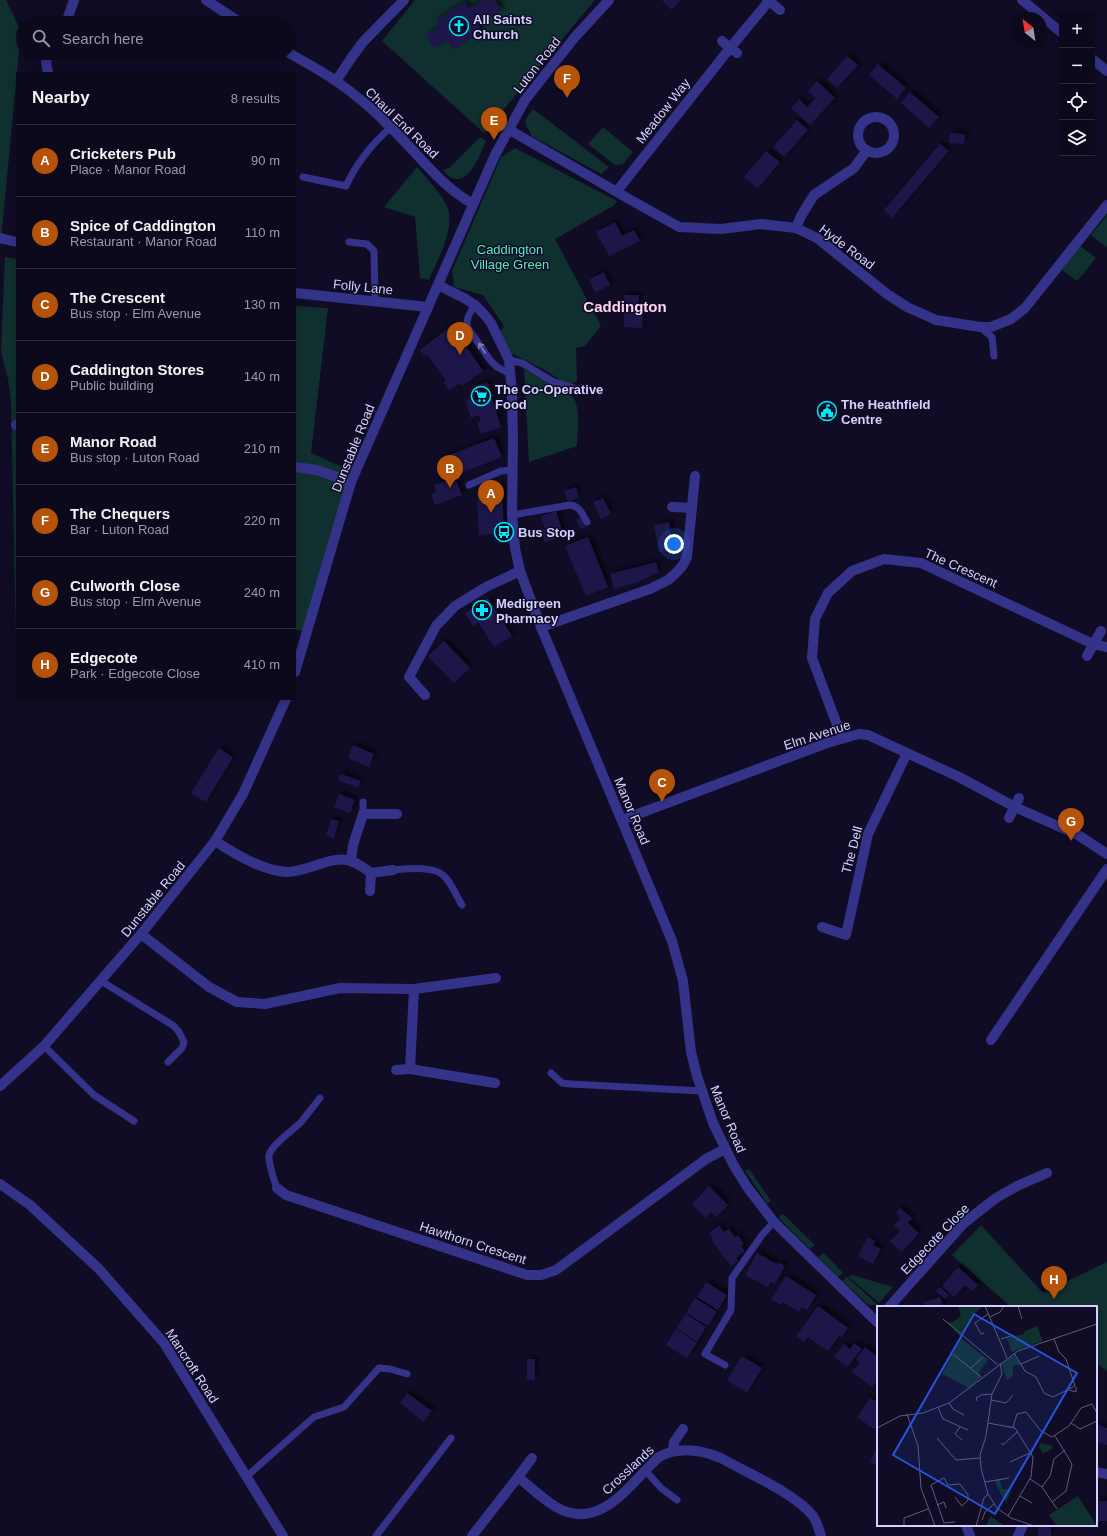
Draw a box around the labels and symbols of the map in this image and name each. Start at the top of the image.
place label: All Saints Church [473,12,532,42]
north arrow [1011,12,1047,48]
church icon: All Saints Church [448,15,470,37]
street label: Luton Road [510,34,564,96]
pin: F [554,65,580,98]
street label: Meadow Way [633,75,693,146]
street label: Chaul End Road [362,84,442,162]
pin: E [481,107,507,140]
street label: Hyde Road [817,221,877,273]
park label: Caddington Village Green [471,242,549,272]
street label: Folly Lane [332,276,394,298]
district label: Caddington [583,298,667,315]
pin: D [447,322,473,355]
one-way arrow [478,343,486,354]
place label: The Co-Operative Food [495,382,603,412]
supermarket icon: The Co-Operative Food [470,385,492,407]
place label: The Heathfield Centre [841,397,931,427]
public building icon: The Heathfield Centre [816,400,838,422]
street label: Dunstable Road [329,402,377,494]
pin: B [437,455,463,488]
pin: A [478,480,504,513]
bus stop icon: Bus Stop [493,521,515,543]
place label: Bus Stop [518,525,575,540]
your location [664,534,684,554]
street label: The Crescent [922,545,1000,591]
place label: Medigreen Pharmacy [496,596,561,626]
pharmacy icon: Medigreen Pharmacy [471,599,493,621]
street label: Elm Avenue [782,717,852,753]
pin: C [649,769,675,802]
street label: Manor Road [611,775,653,847]
pin: G [1058,808,1084,841]
street label: The Dell [838,825,866,875]
street label: Dunstable Road [118,858,188,940]
street label: Manor Road [707,1083,749,1155]
street label: Edgecote Close [898,1201,972,1277]
street label: Hawthorn Crescent [418,1219,529,1267]
pin: H [1041,1266,1067,1299]
inset map [877,1306,1097,1526]
street label: Mancroft Road [162,1326,222,1406]
street label: Crosslands [599,1442,657,1498]

